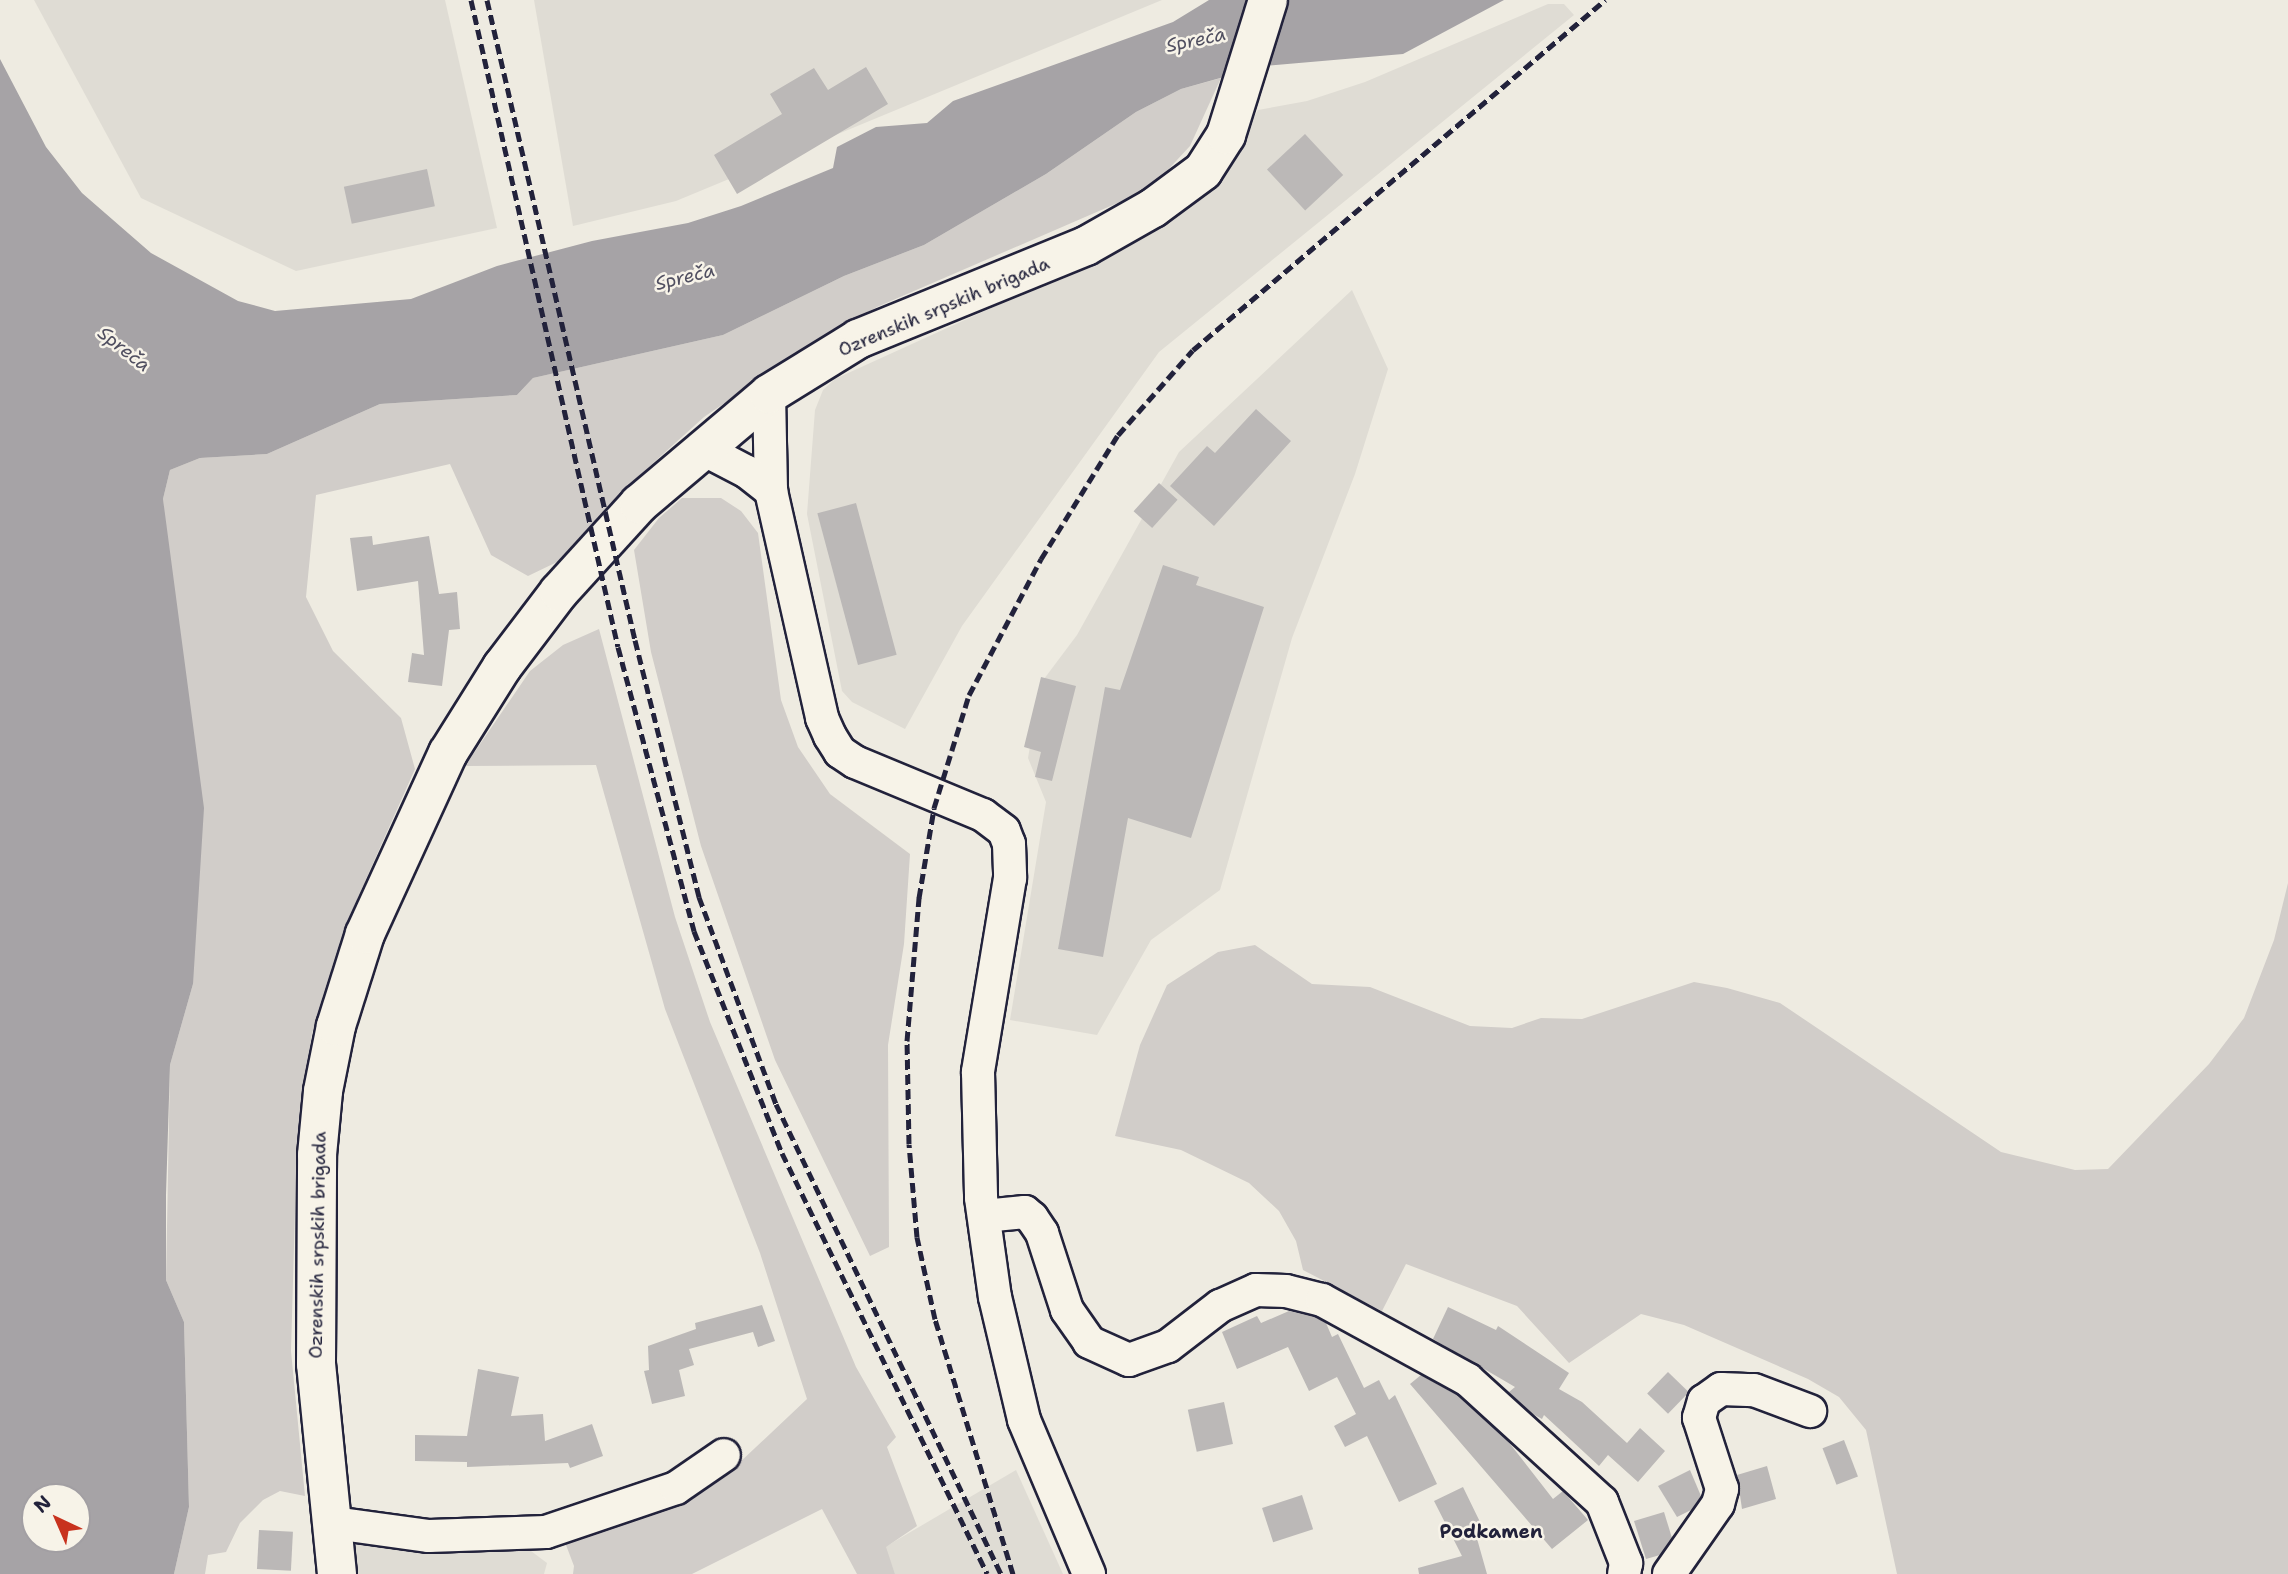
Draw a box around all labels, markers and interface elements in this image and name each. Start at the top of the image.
water label: Spreča [1164,23,1228,57]
street label: Ozrenskih srpskih brigada [835,253,1053,361]
water label: Spreča [653,259,717,295]
water label: Spreča [93,321,155,377]
street label: Ozrenskih srpskih brigada [305,1131,331,1359]
north arrow [21,1483,91,1553]
text: N [28,1490,57,1518]
district label: Podkamen [1439,1521,1543,1543]

